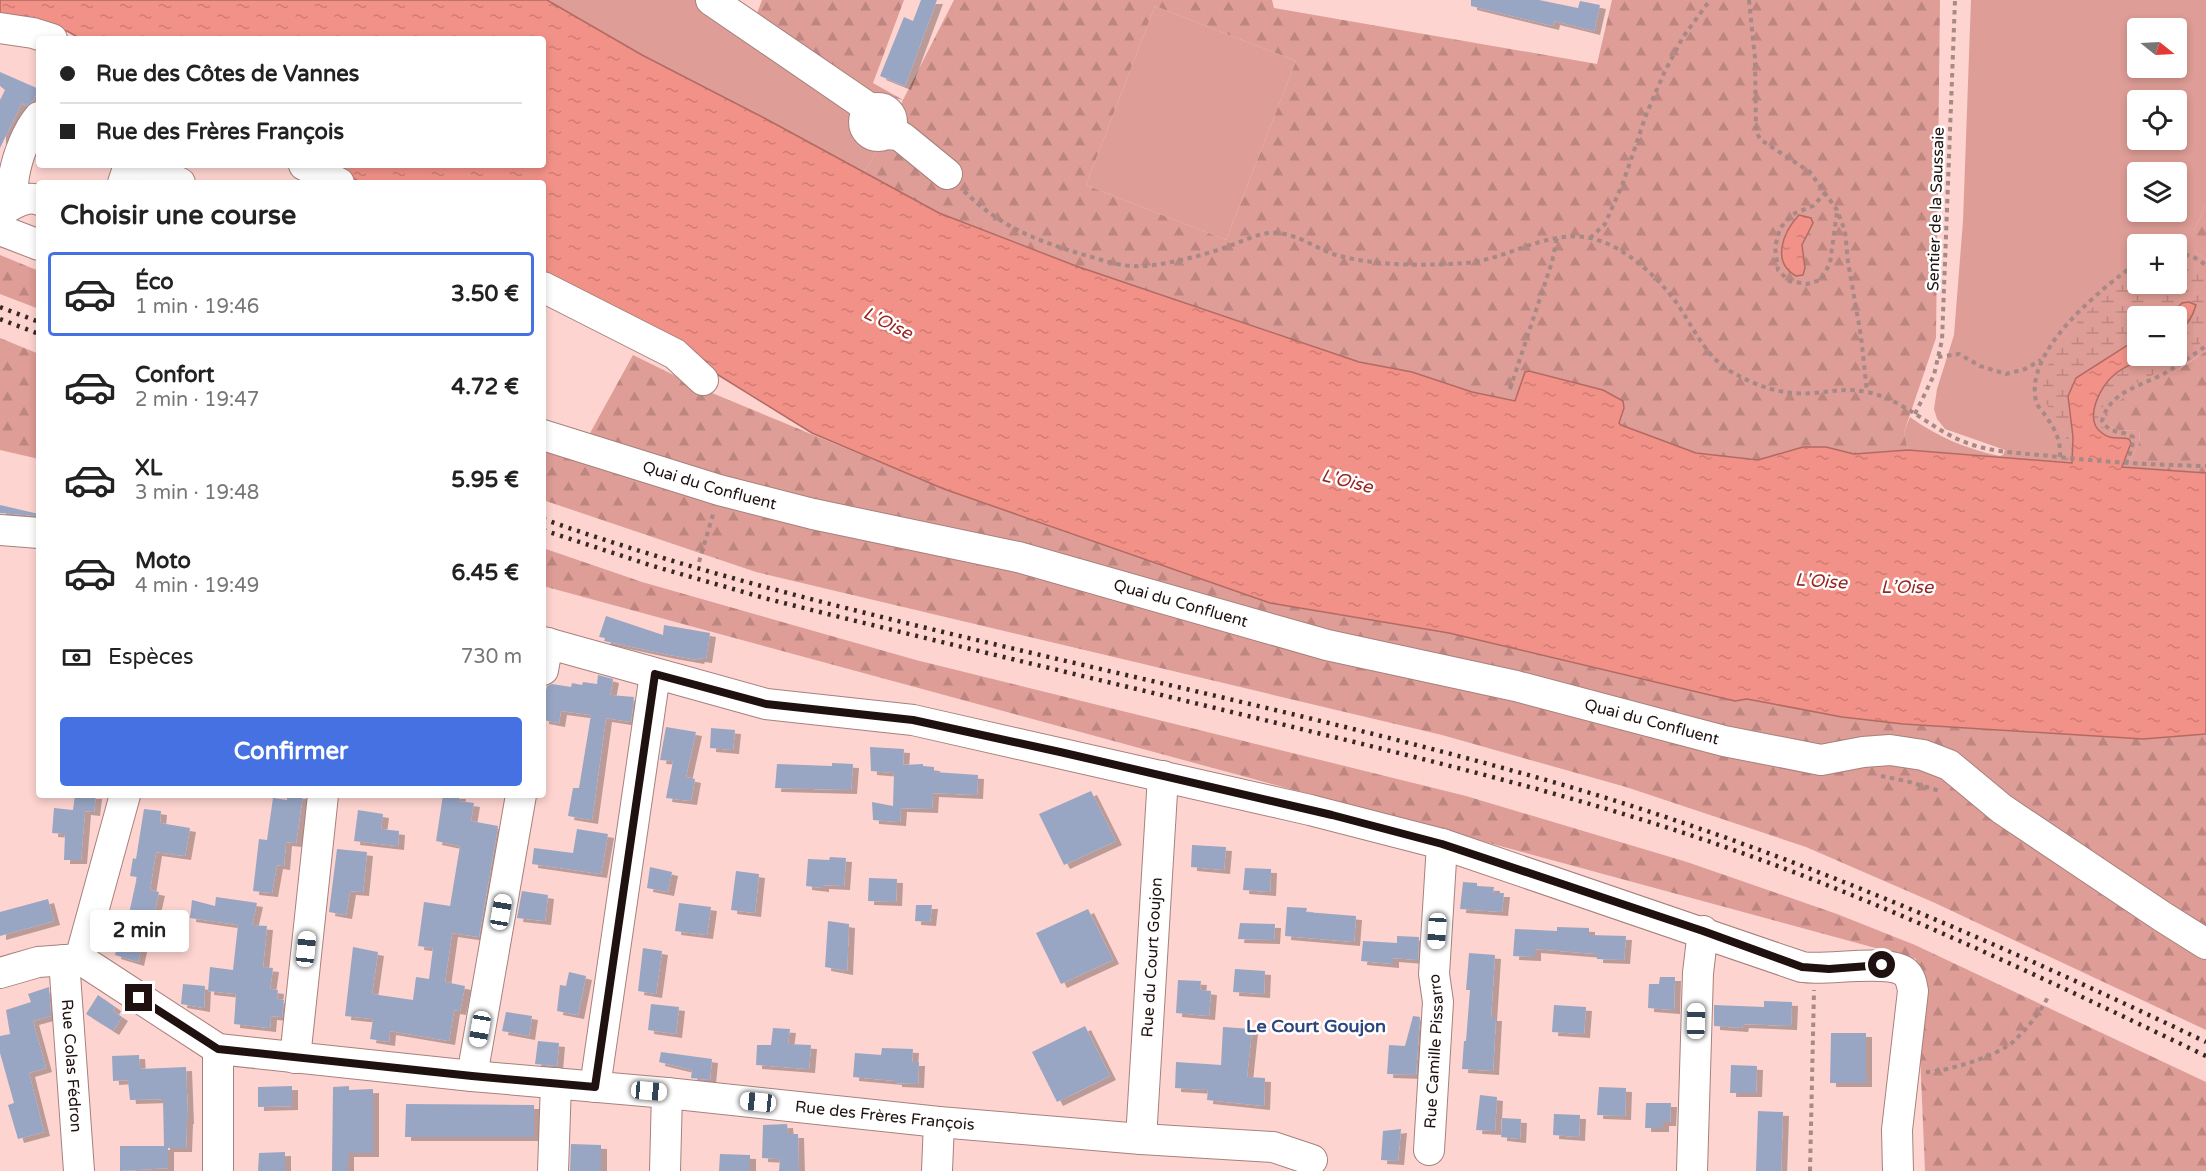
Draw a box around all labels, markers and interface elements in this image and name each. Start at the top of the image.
north arrow [2127,18,2187,78]
map controls [2127,18,2187,366]
text: Rue des Côtes de Vannes [96,61,359,87]
button: locate [2127,90,2187,150]
text: Rue des Frères François [96,119,344,145]
street label: Sentier de la Saussaie [1923,127,1949,291]
button: layers [2127,162,2187,222]
text: Choisir une course [60,199,296,232]
button: + [2127,234,2187,294]
icon: car [63,267,117,321]
text: Éco [135,269,174,295]
text: 3.50 € [451,281,519,307]
text: 1 min · 19:46 [135,295,259,319]
water label: L'Oise [860,302,917,345]
button: − [2127,306,2187,366]
icon: car [63,360,117,414]
text: Confort [135,362,214,388]
text: 4.72 € [451,374,519,400]
text: 2 min · 19:47 [135,388,259,412]
icon: car [63,453,117,507]
text: XL [135,455,162,481]
street label: Quai du Confluent [640,457,779,514]
water label: L'Oise [1319,464,1376,498]
text: 5.95 € [451,467,519,493]
text: 3 min · 19:48 [135,481,259,505]
icon: car [63,546,117,600]
text: Moto [135,548,191,574]
text: 6.45 € [452,560,519,586]
water label: L'Oise [1794,568,1849,594]
text: 4 min · 19:49 [135,574,259,598]
street label: Quai du Confluent [1111,575,1250,632]
water label: L’Oise [1881,576,1934,598]
icon: cash [60,641,93,674]
text: Espèces [108,644,193,670]
text: 730 m [461,645,522,669]
street label: Quai du Confluent [1582,695,1721,749]
button: Confirmer [60,717,522,786]
street label: Rue du Court Goujon [1137,877,1167,1038]
car [489,893,513,931]
callout: 2 min [90,911,188,953]
car [1427,912,1447,950]
text: 2 min [113,919,166,943]
car [295,930,317,968]
route start [1868,951,1895,978]
street label: Rue Camille Pissarro [1420,973,1448,1129]
route end [125,984,152,1011]
street label: Rue Colas Fédron [57,998,86,1133]
car [1687,1003,1705,1039]
car [468,1010,492,1048]
district label: Le Court Goujon [1246,1015,1386,1037]
car [630,1080,668,1102]
car [739,1091,777,1113]
street label: Rue des Frères François [794,1097,975,1135]

